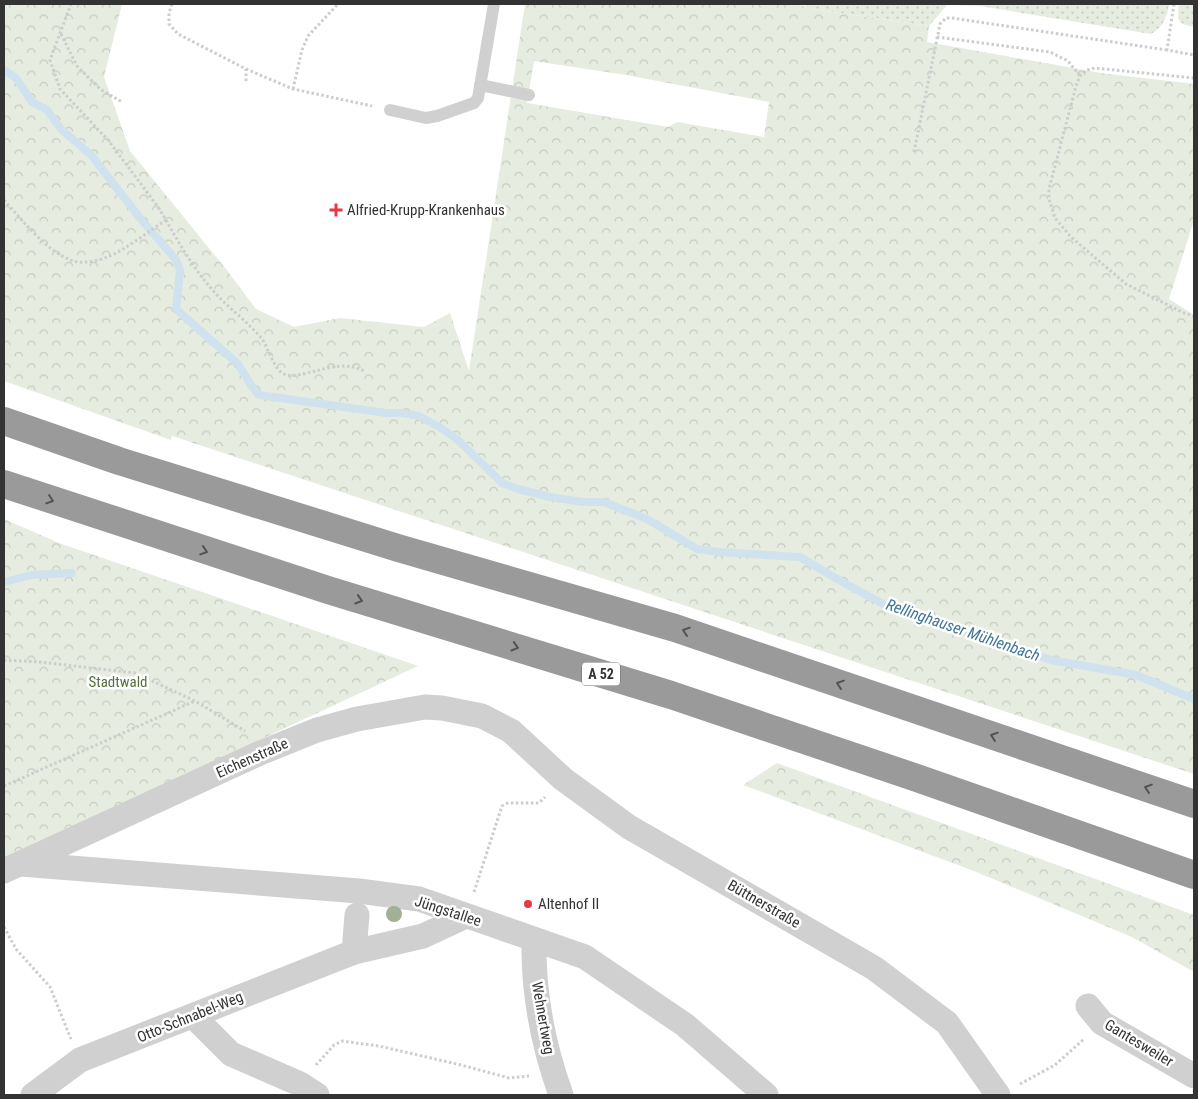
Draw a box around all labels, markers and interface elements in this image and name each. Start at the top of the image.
place label: Alfried-Krupp-Krankenhaus [347,201,505,219]
marker: Alfried-Krupp-Krankenhaus [329,203,343,217]
one-way arrow [45,494,54,504]
one-way arrow [200,545,208,555]
one-way arrow [355,594,363,604]
water label: Rellinghauser Mühlenbach [884,595,1042,665]
one-way arrow [683,627,691,637]
one-way arrow [510,642,518,652]
road number: A 52 [582,662,620,686]
park label: Stadtwald [88,673,148,691]
one-way arrow [837,679,845,689]
one-way arrow [991,732,999,742]
street label: Eichenstraße [213,734,291,782]
one-way arrow [1144,784,1153,794]
street label: Büttnerstraße [725,876,803,932]
street label: Jüngstallee [413,892,483,930]
place label: Altenhof II [538,895,599,913]
marker: Altenhof II [522,898,534,910]
street label: Wehnertweg [528,980,558,1056]
street label: Otto-Schnabel-Weg [134,988,246,1046]
street label: Gantesweiler [1101,1015,1177,1071]

